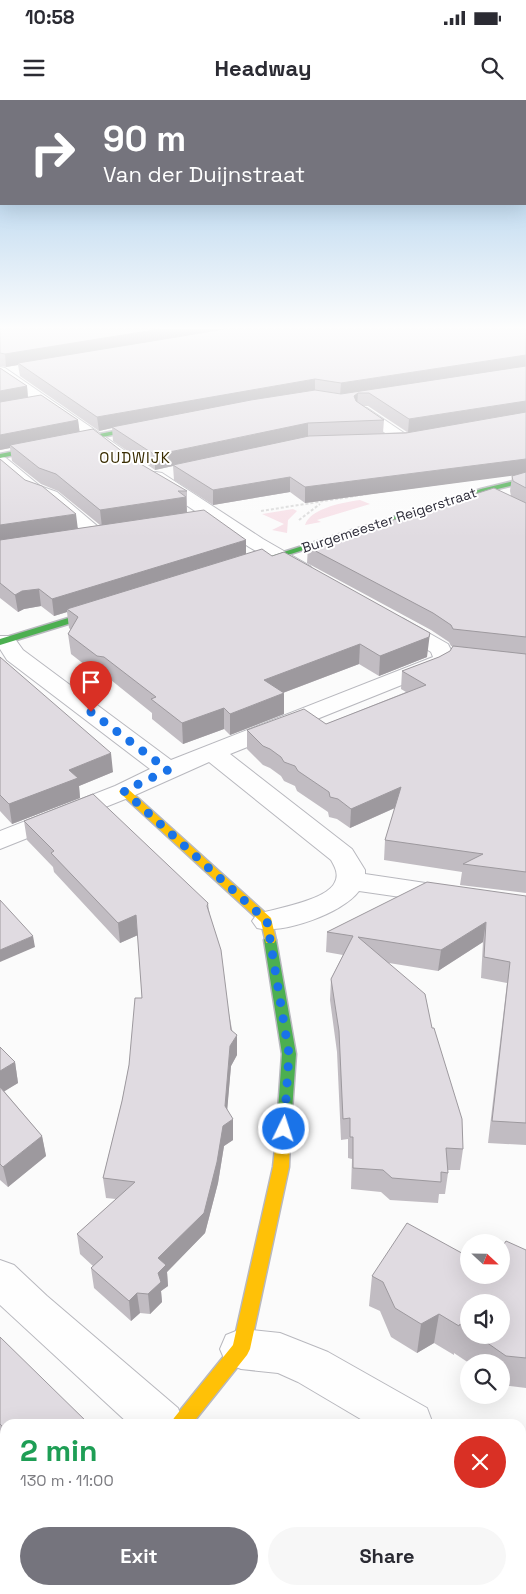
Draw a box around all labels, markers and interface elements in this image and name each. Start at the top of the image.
text: 10:58 [25,5,74,30]
icon: menu [20,54,48,82]
text: Headway [215,54,311,82]
icon: search [478,54,506,82]
text: 90 m [103,117,186,161]
icon: right [20,120,85,185]
text: Van der Duijnstraat [103,160,305,188]
district label: OUDWIJK [99,448,171,467]
street label: Burgemeester Reigerstraat [299,483,479,557]
pin [70,661,112,712]
icon: arrive [77,668,105,696]
position arrow [257,1102,309,1154]
north arrow [460,1234,510,1284]
map controls [460,1234,510,1404]
button: sound [460,1294,510,1344]
button: search [460,1354,510,1404]
text: 2 min [20,1431,98,1470]
button: close [454,1436,506,1488]
text: 130 m · 11:00 [20,1470,114,1491]
button: Exit [20,1527,258,1585]
button: Share [268,1527,506,1585]

